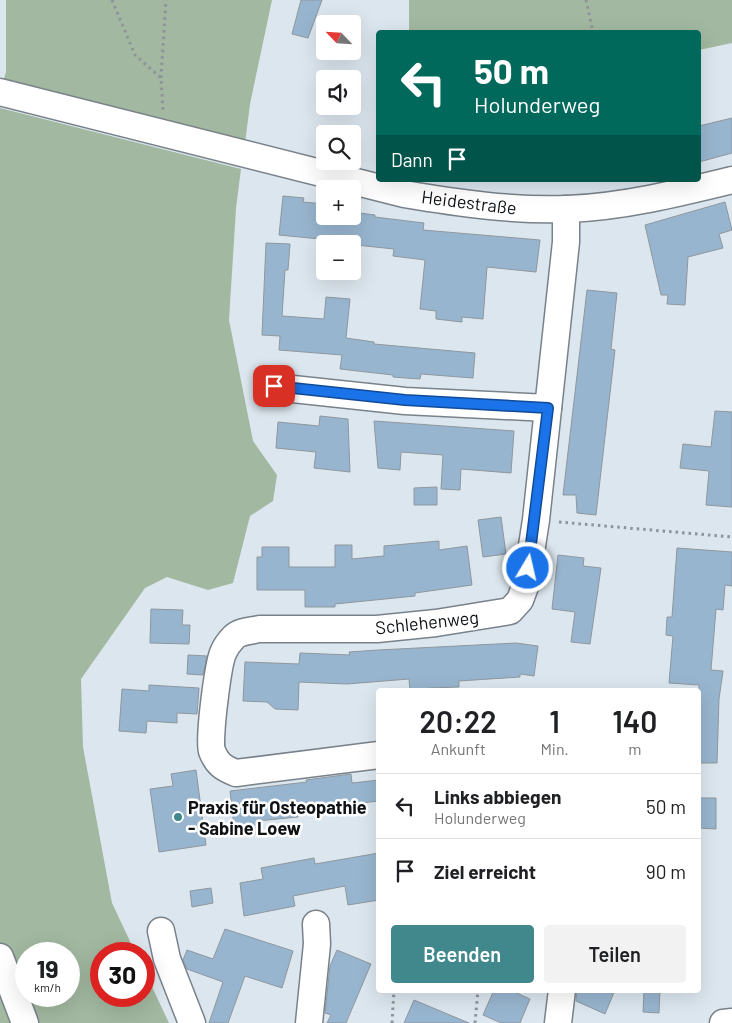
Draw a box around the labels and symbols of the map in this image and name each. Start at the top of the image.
north arrow [316,15,361,60]
street label: Heidestraße [420,185,518,219]
pin [253,365,295,407]
position arrow [501,541,553,593]
street label: Schlehenweg [374,606,480,638]
place label: Praxis für Osteopathie - Sabine Loew [188,796,367,839]
marker: Praxis für Osteopathie - Sabine Loew [172,811,184,823]
speed limit sign: 30 [90,942,155,1007]

